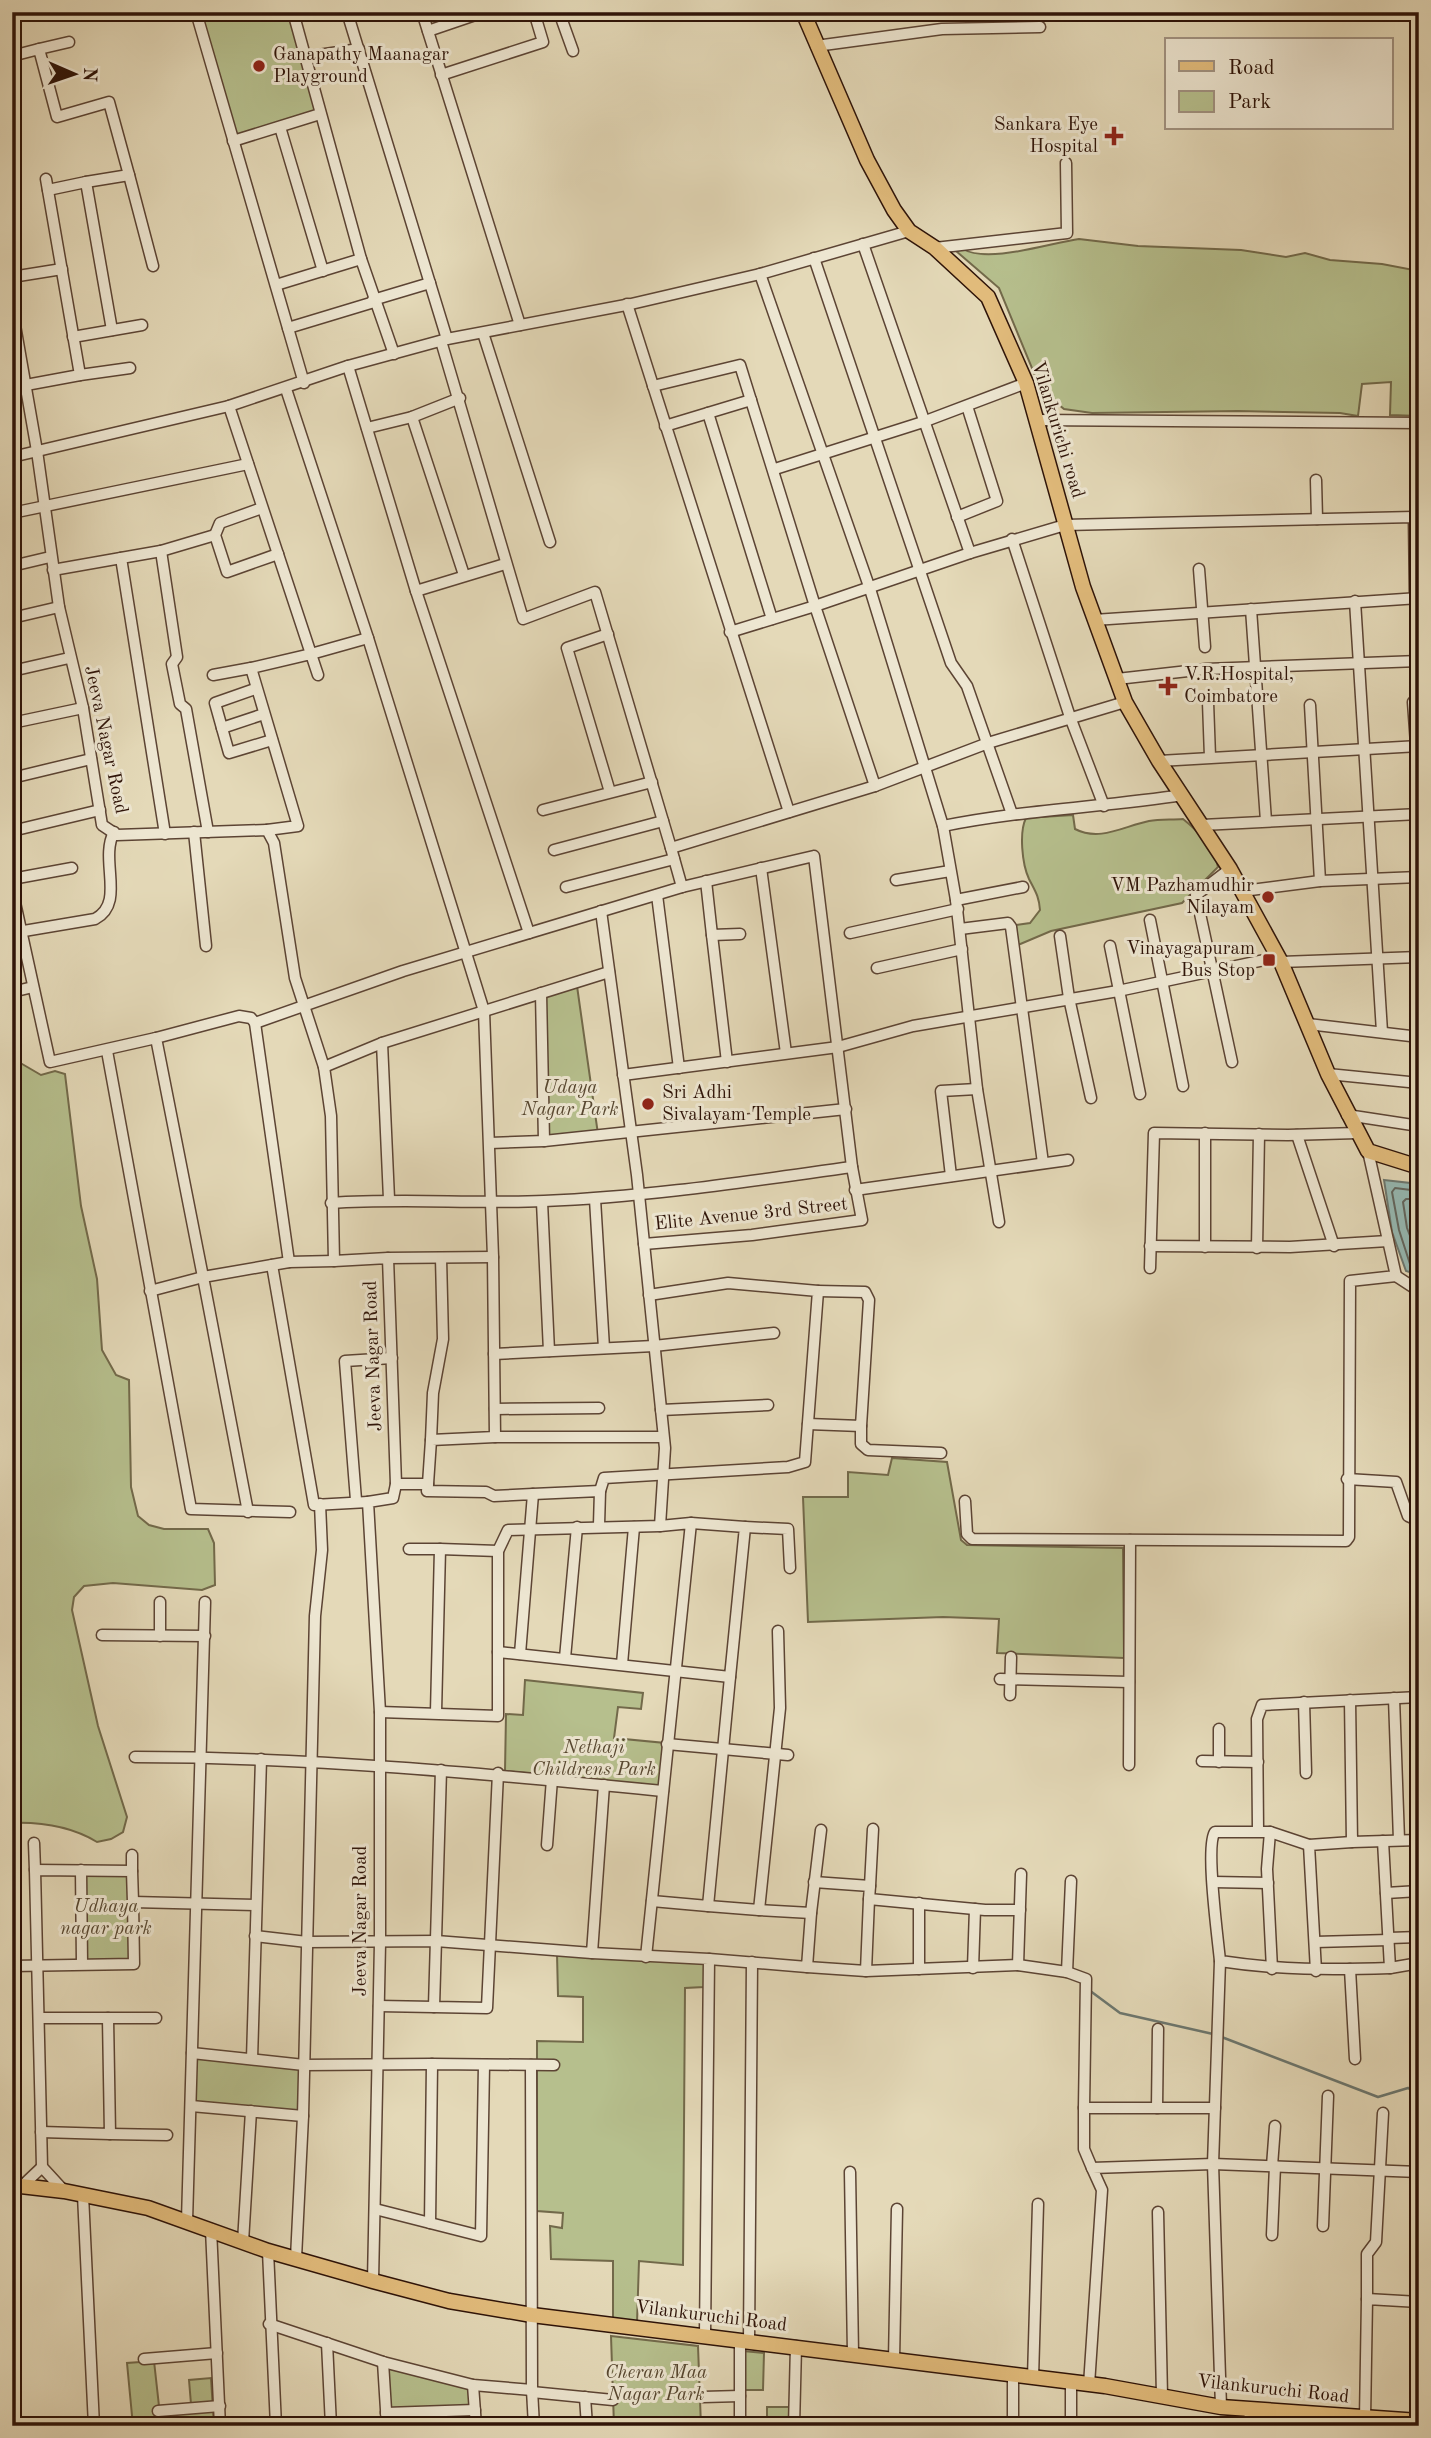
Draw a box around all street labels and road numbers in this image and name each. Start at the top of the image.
street label: Vilankurichi road [1027,359,1087,501]
street label: Jeeva Nagar Road [80,664,130,816]
street label: Elite Avenue 3rd Street [653,1195,849,1235]
street label: Jeeva Nagar Road [362,1280,386,1432]
street label: Jeeva Nagar Road [352,1845,371,1997]
street label: Vilankuruchi Road [634,2298,788,2336]
street label: Vilankuruchi Road [1196,2373,1350,2407]

